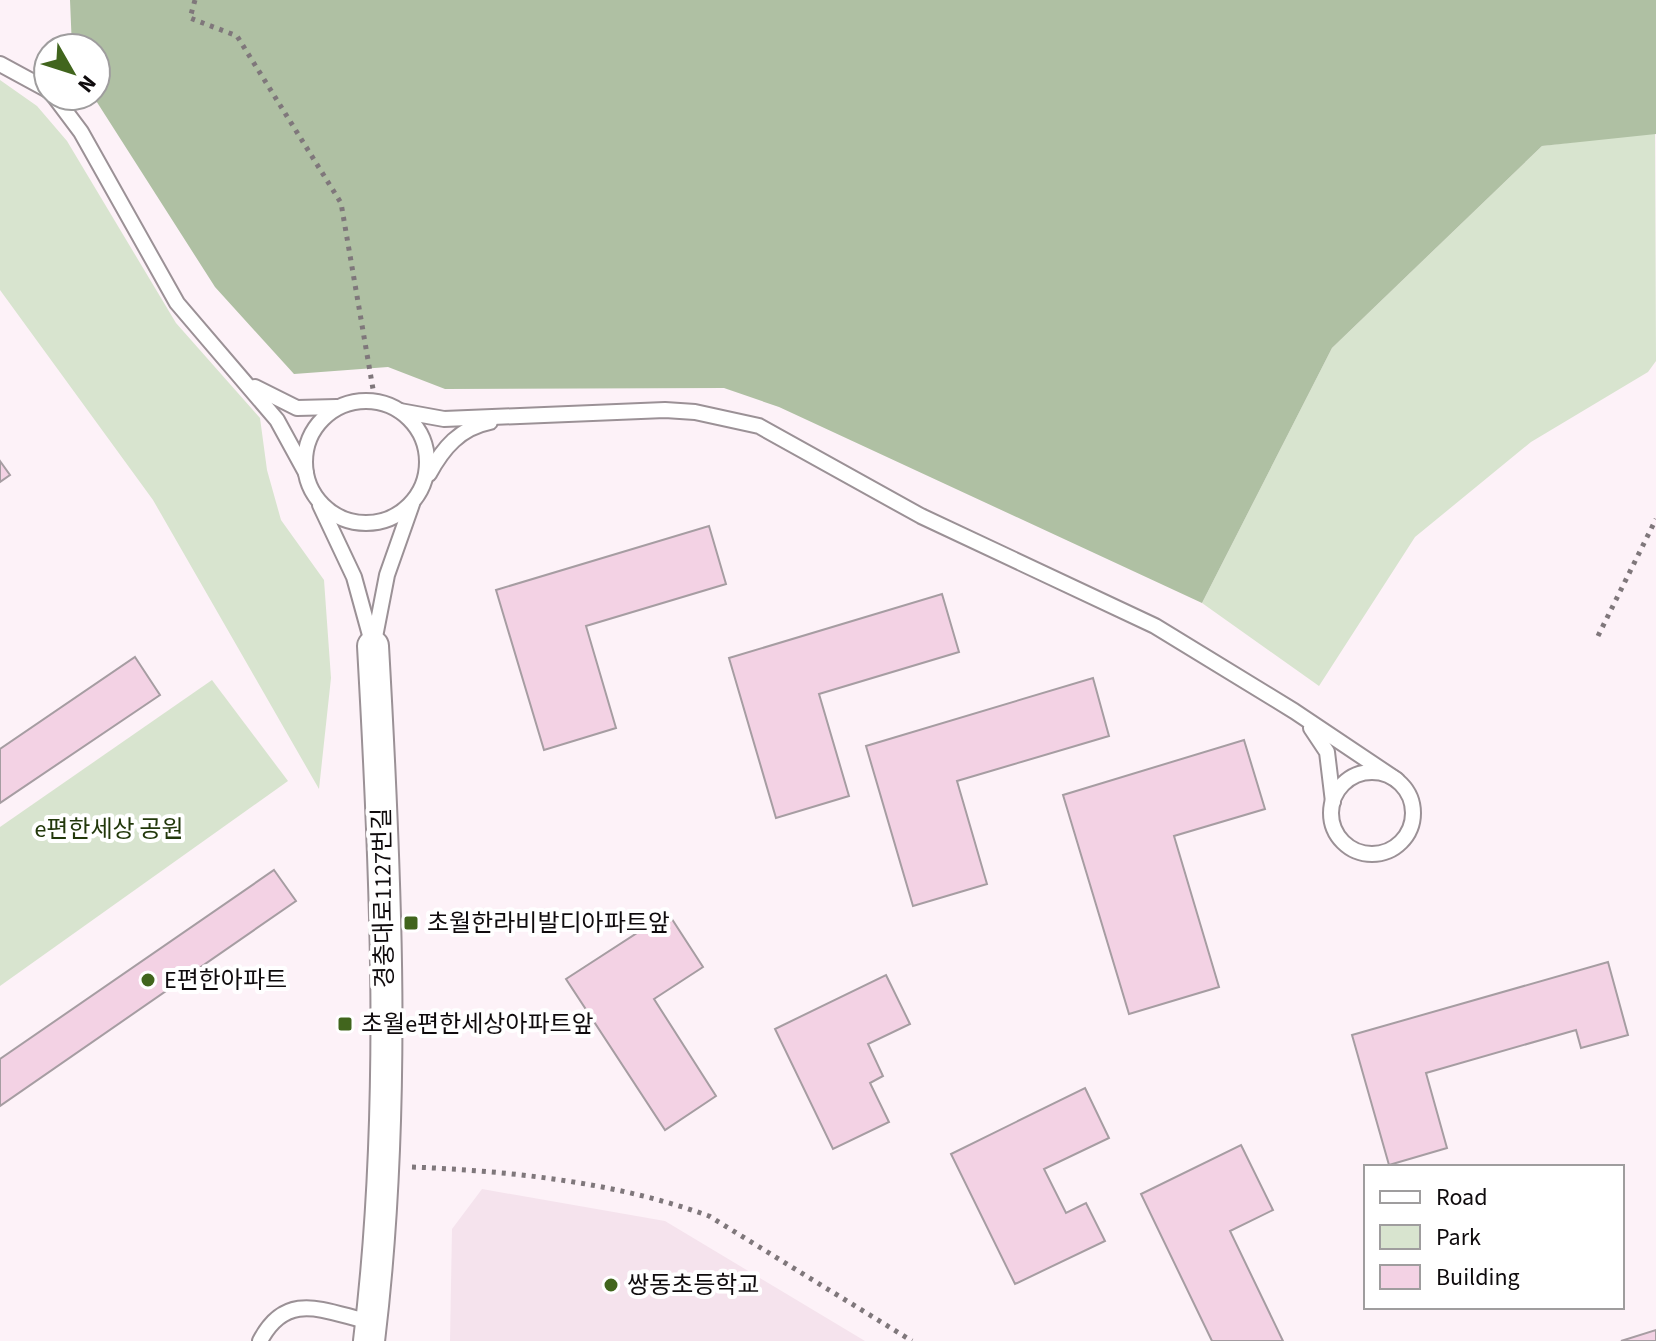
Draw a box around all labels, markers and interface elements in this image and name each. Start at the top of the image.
north arrow [32,32,112,112]
text: N [70,68,104,100]
street label: 경충대로1127번길 [364,808,403,988]
park label: e편한세상 공원 [34,812,184,847]
place label: 초월한라비발디아파트앞 [427,906,670,941]
marker: 초월한라비발디아파트앞 [402,914,420,932]
place label: E편한아파트 [164,963,287,998]
marker: E편한아파트 [139,971,157,989]
place label: 초월e편한세상아파트앞 [361,1007,594,1042]
marker: 초월e편한세상아파트앞 [336,1015,354,1033]
legend [1364,1165,1624,1309]
text: Road [1436,1180,1488,1215]
text: Park [1436,1220,1481,1255]
text: Building [1436,1260,1520,1295]
place label: 쌍동초등학교 [627,1268,759,1303]
marker: 쌍동초등학교 [602,1276,620,1294]

